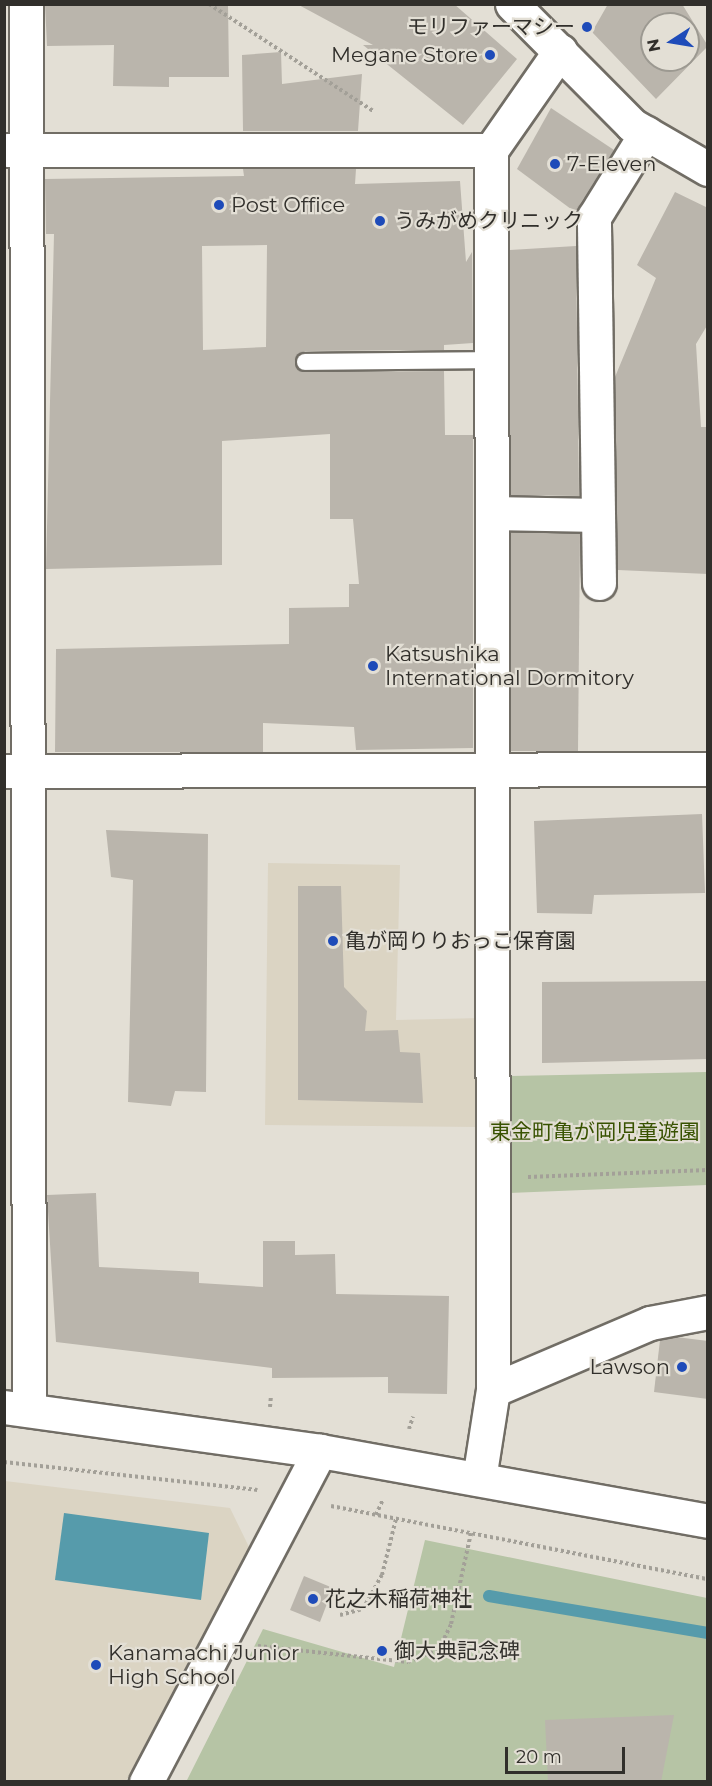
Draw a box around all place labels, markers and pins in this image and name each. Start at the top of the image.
place label: モリファーマシー [407,14,575,40]
marker: モリファーマシー [580,20,594,34]
place label: Megane Store [331,42,478,68]
marker: Megane Store [483,48,497,62]
place label: 7-Eleven [567,151,656,177]
marker: 7-Eleven [548,157,562,171]
place label: Post Office [231,192,345,218]
marker: Post Office [212,198,226,212]
place label: うみがめクリニック [394,208,583,234]
marker: うみがめクリニック [371,212,389,230]
place label: Katsushika International Dormitory [385,641,634,691]
marker: Katsushika International Dormitory [366,659,380,673]
place label: 亀が岡りりおっこ保育園 [345,928,576,954]
marker: 亀が岡りりおっこ保育園 [326,934,340,948]
place label: Lawson [590,1354,670,1380]
marker: Lawson [675,1360,689,1374]
place label: 花之木稲荷神社 [325,1586,472,1612]
marker: 花之木稲荷神社 [306,1592,320,1606]
place label: 御大典記念碑 [394,1638,520,1664]
place label: Kanamachi Junior High School [108,1640,299,1690]
marker: 御大典記念碑 [375,1644,389,1658]
marker: Kanamachi Junior High School [89,1658,103,1672]

